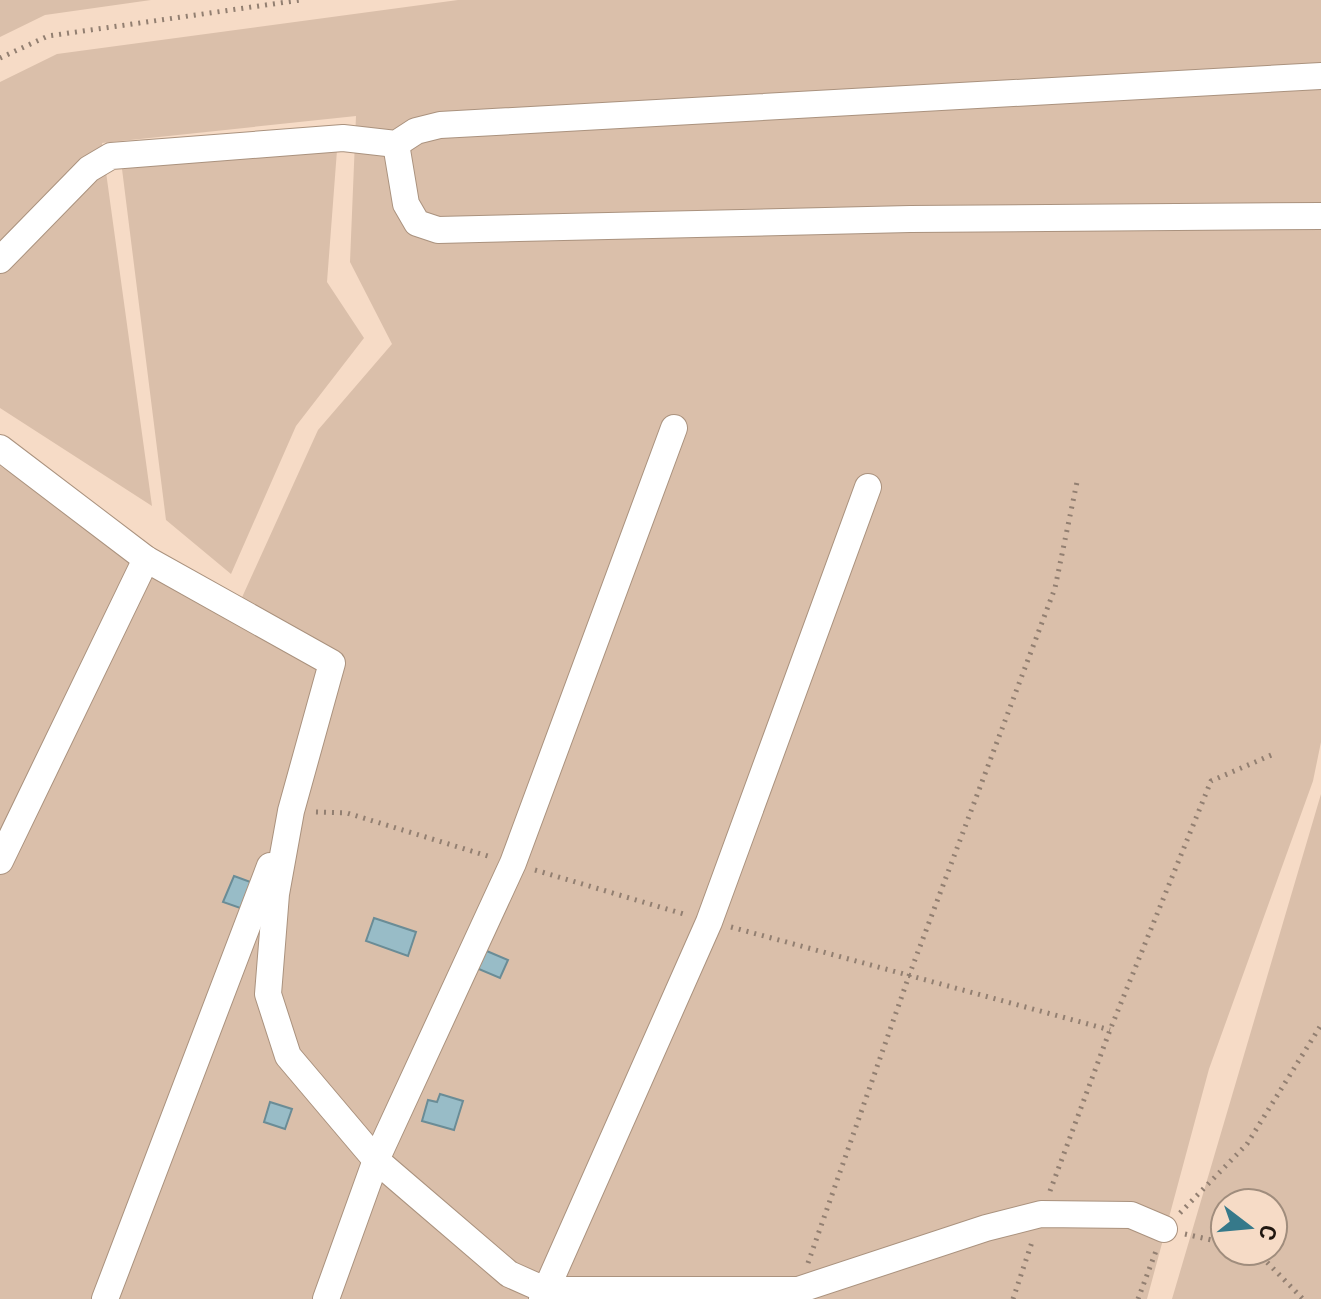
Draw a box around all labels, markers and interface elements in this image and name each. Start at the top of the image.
north arrow [1209,1187,1289,1267]
text: С [1254,1222,1282,1243]

